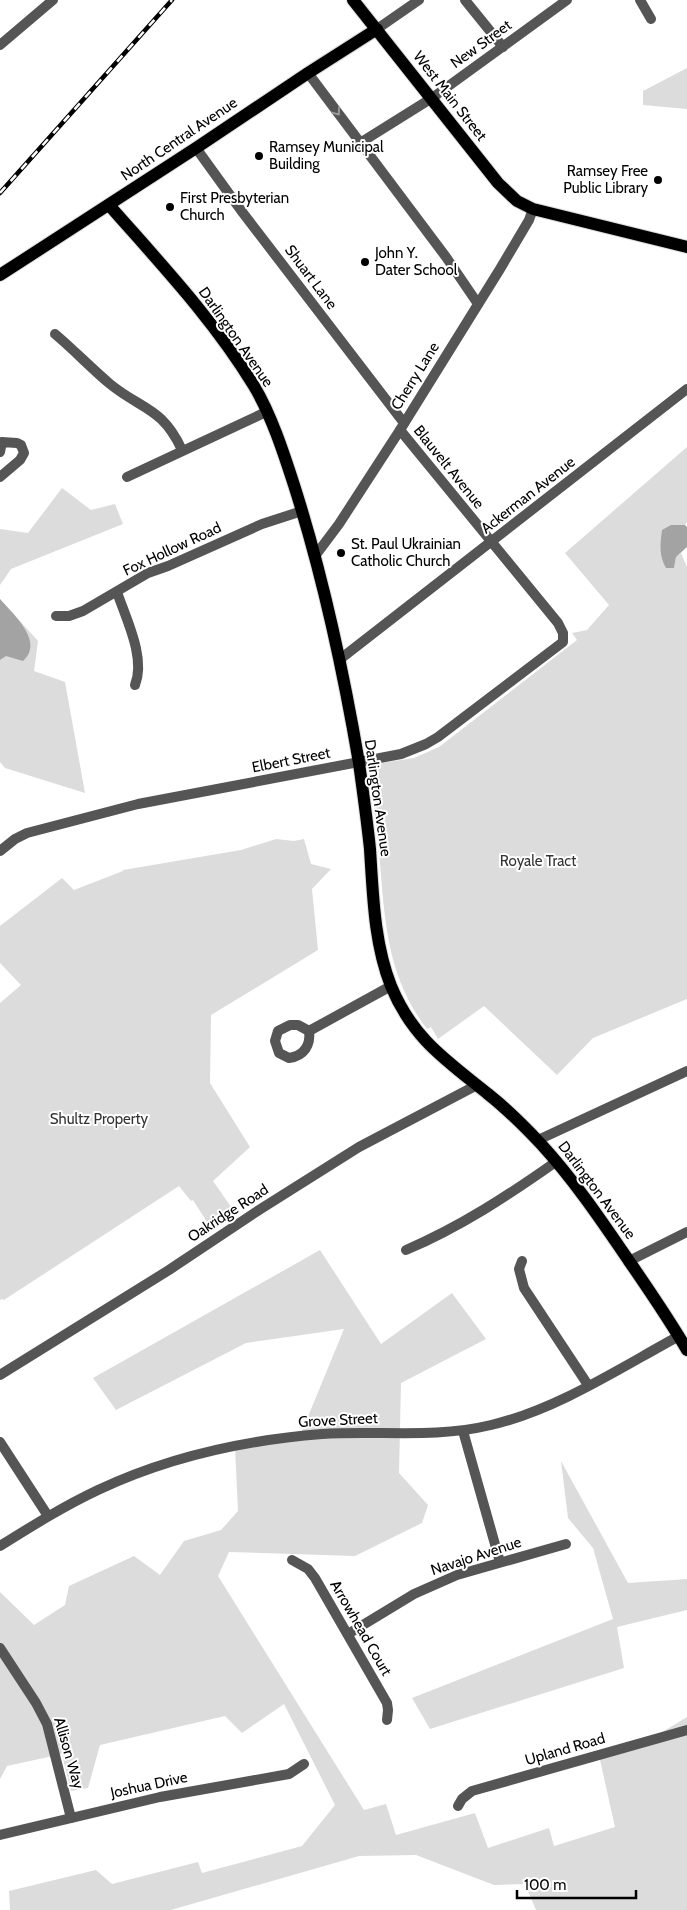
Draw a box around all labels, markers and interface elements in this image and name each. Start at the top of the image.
street label: New Street [447,16,515,72]
street label: West Main Street [409,48,491,144]
street label: North Central Avenue [117,93,241,185]
one-way arrow [331,106,340,116]
place label: Ramsey Municipal Building [269,138,384,173]
marker: Ramsey Municipal Building [253,150,265,162]
place label: Ramsey Free Public Library [563,162,648,197]
marker: Ramsey Free Public Library [652,174,664,186]
place label: First Presbyterian Church [180,189,289,224]
marker: First Presbyterian Church [164,201,176,213]
street label: Shuart Lane [281,241,341,313]
place label: John Y. Dater School [374,244,458,279]
marker: John Y. Dater School [359,256,371,268]
street label: Darlington Avenue [195,284,277,391]
street label: Cherry Lane [387,339,443,413]
street label: Blauvelt Avenue [410,422,488,512]
street label: Ackerman Avenue [477,453,579,537]
street label: Fox Hollow Road [120,518,224,580]
place label: St. Paul Ukrainian Catholic Church [351,535,461,570]
marker: St. Paul Ukrainian Catholic Church [335,547,347,559]
street label: Darlington Avenue [361,738,395,858]
street label: Elbert Street [250,744,332,776]
park label: Royale Tract [500,852,576,870]
park label: Shultz Property [50,1110,149,1128]
street label: Darlington Avenue [554,1138,640,1243]
street label: Oakridge Road [184,1180,272,1246]
street label: Grove Street [298,1409,378,1431]
street label: Navajo Avenue [428,1533,524,1579]
street label: Arrowhead Court [326,1577,396,1679]
street label: Allison Way [50,1715,88,1791]
street label: Upland Road [523,1729,607,1769]
street label: Joshua Drive [108,1768,189,1802]
scale bar [517,1868,636,1900]
text: 100 m [524,1876,566,1894]

